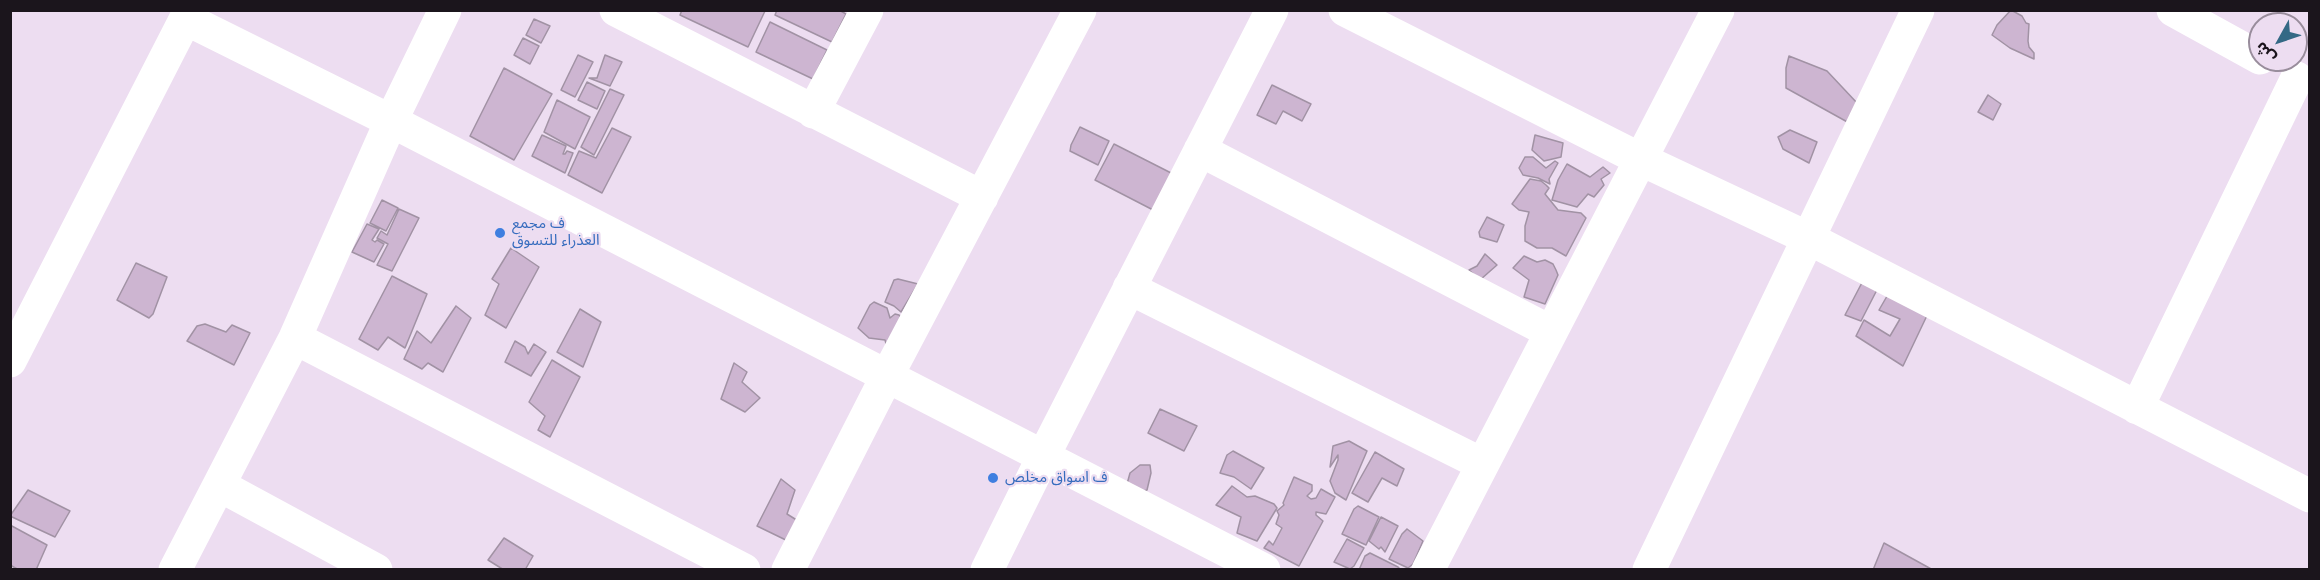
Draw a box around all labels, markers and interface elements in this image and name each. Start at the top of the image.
north arrow [2248,12,2308,72]
text: ش [2251,38,2280,67]
place label: ف مجمع العذراء للتسوق [512,215,600,250]
marker: ف مجمع العذراء للتسوق [493,226,507,240]
place label: ف اسواق مخلص [1005,469,1107,487]
marker: ف اسواق مخلص [986,471,1000,485]

